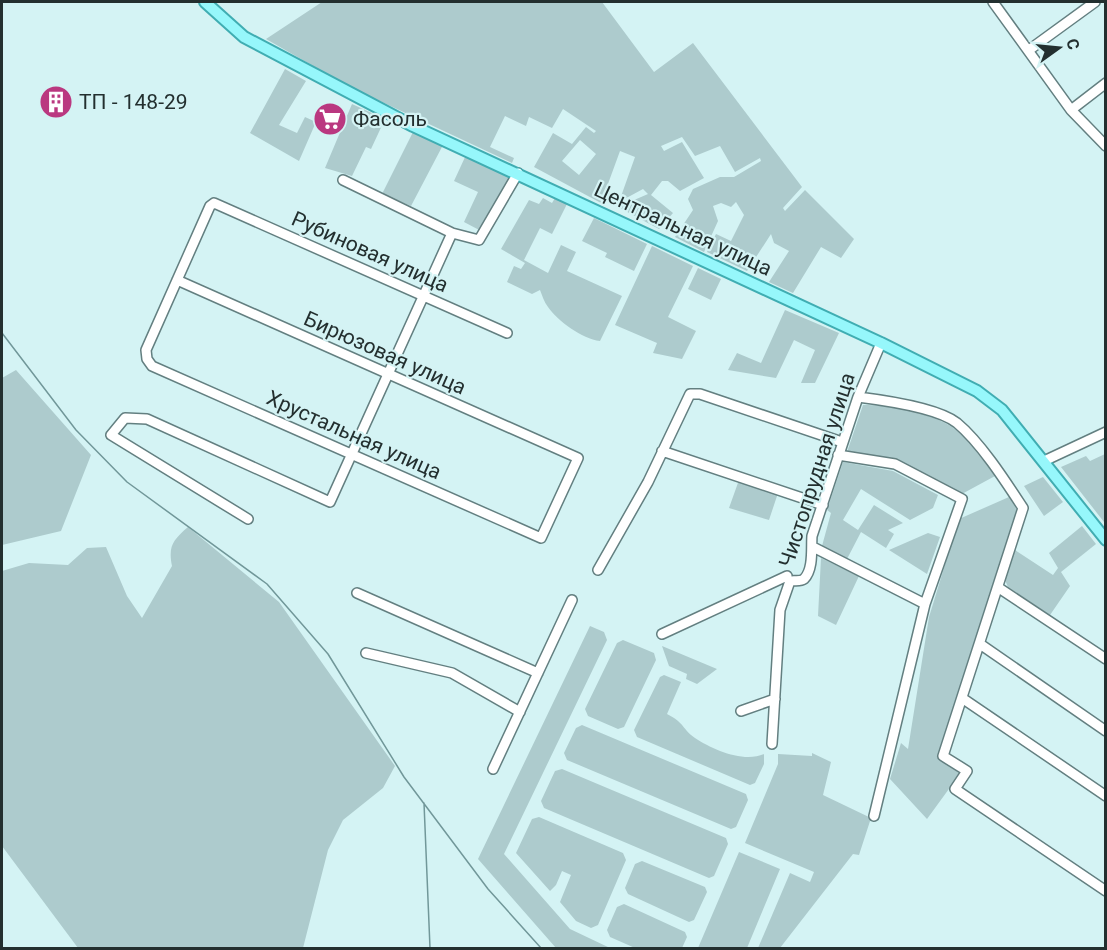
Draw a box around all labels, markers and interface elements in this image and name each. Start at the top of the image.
north arrow [1029,18,1089,78]
text: С [1062,37,1084,52]
building icon: ТП - 148-29 [38,84,74,120]
place label: ТП - 148-29 [79,90,188,114]
supermarket icon: Фасоль [312,101,348,137]
place label: Фасоль [353,107,427,131]
street label: Центральная улица [590,177,776,281]
street label: Рубиновая улица [288,207,452,297]
street label: Бирюзовая улица [300,306,470,400]
street label: Чистопрудная улица [774,370,860,570]
street label: Хрустальная улица [263,386,445,484]

